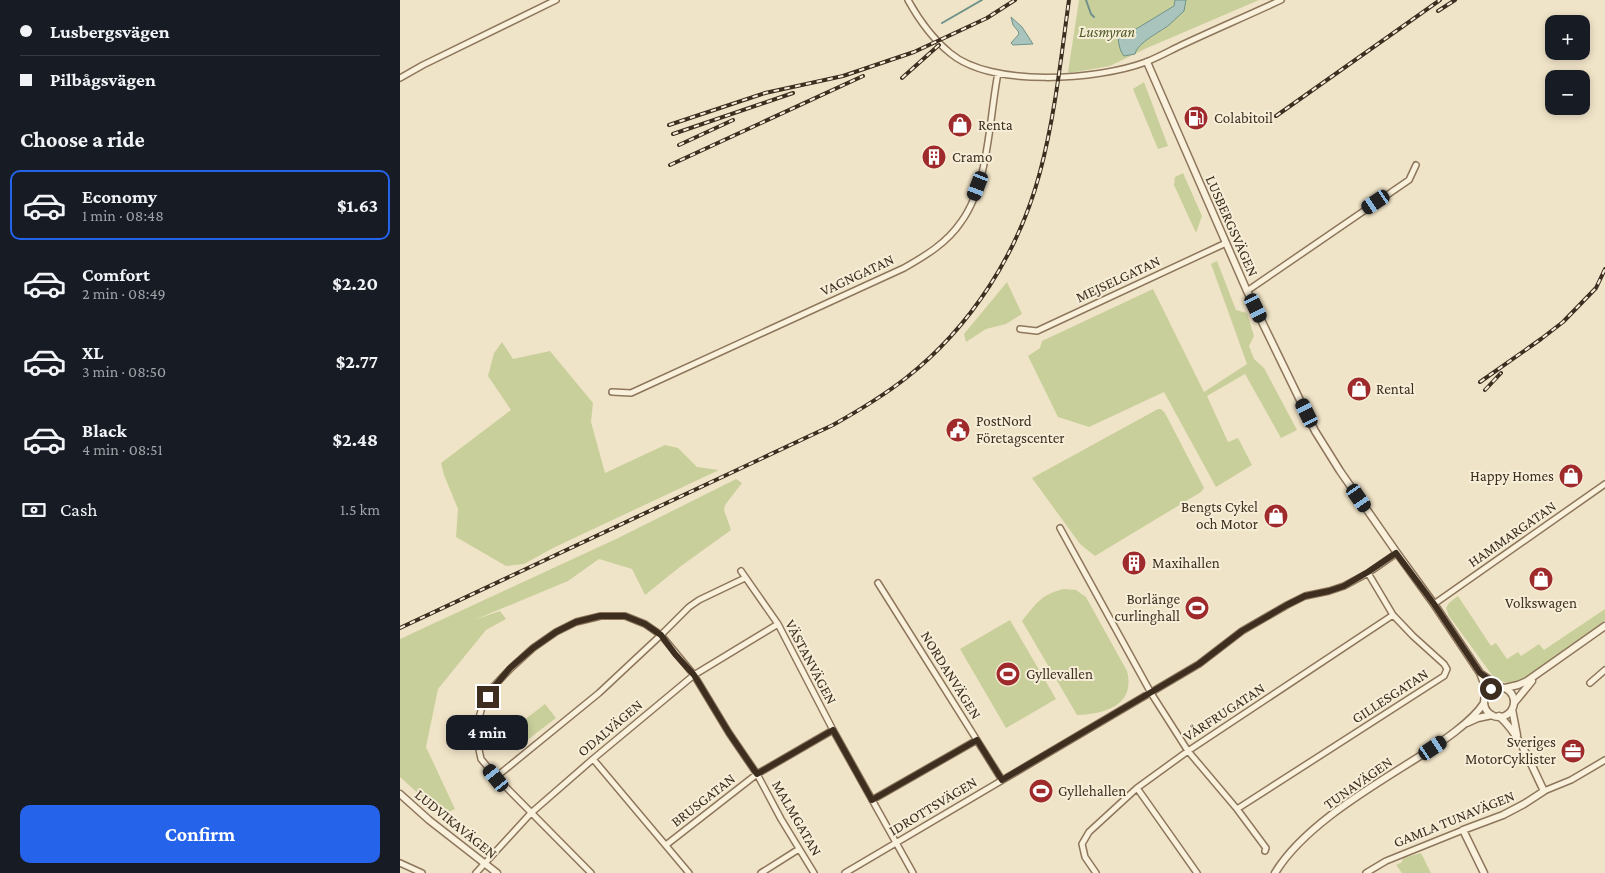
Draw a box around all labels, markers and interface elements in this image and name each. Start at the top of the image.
map controls [1545,15,1590,115]
button: + [1545,15,1590,60]
text: Lusbergsvägen [50,21,170,42]
park label: Lusmyran [1079,24,1136,41]
text: Pilbågsvägen [50,69,156,90]
button: − [1545,70,1590,115]
fuel station icon: Colabitoil [1183,105,1209,131]
place label: Colabitoil [1214,110,1273,126]
shop icon: Renta [947,112,973,138]
place label: Renta [978,117,1013,133]
text: Choose a ride [20,127,145,152]
building icon: Cramo [921,144,947,170]
place label: Cramo [952,149,992,165]
car [965,169,990,203]
street label: LUSBERGSVÄGEN [1203,173,1262,279]
icon: car [22,183,67,228]
text: Economy [82,186,157,207]
car [1359,187,1392,217]
text: $1.63 [337,195,378,216]
text: 1 min · 08:48 [82,207,164,224]
street label: VAGNGATAN [818,251,896,299]
street label: MEJSELGATAN [1073,252,1163,306]
icon: car [22,261,67,306]
text: Comfort [82,264,150,285]
text: $2.20 [332,273,378,294]
text: 2 min · 08:49 [82,285,166,302]
car [1242,291,1269,325]
icon: car [22,339,67,384]
text: XL [82,342,104,363]
text: $2.77 [336,351,378,372]
text: 3 min · 08:50 [82,363,166,380]
shop icon: Rental [1346,376,1372,402]
place label: Rental [1376,381,1415,397]
car [1293,396,1320,430]
place label: PostNord Företagscenter [976,413,1065,447]
icon: car [22,417,67,462]
public building icon: PostNord Företagscenter [945,417,971,443]
text: Black [82,420,127,441]
text: $2.48 [333,429,378,450]
text: 4 min · 08:51 [82,441,163,458]
shop icon: Happy Homes [1558,463,1584,489]
place label: Happy Homes [1470,468,1554,485]
car [1344,481,1373,515]
icon: cash [20,496,48,524]
street label: HAMMARGATAN [1465,498,1559,570]
text: Cash [60,499,98,520]
place label: Bengts Cykel och Motor [1181,499,1259,532]
text: 1.5 km [340,501,380,518]
shop icon: Bengts Cykel och Motor [1263,503,1289,529]
building icon: Maxihallen [1121,550,1147,576]
place label: Maxihallen [1152,555,1220,571]
shop icon: Volkswagen [1528,566,1554,592]
place label: Borlänge curlinghall [1115,591,1180,625]
sports icon: Borlänge curlinghall [1184,595,1210,621]
place label: Volkswagen [1505,595,1577,612]
street label: VÄSTANVÄGEN [782,617,840,707]
street label: NORDANVÄGEN [918,628,984,722]
sports icon: Gyllevallen [995,661,1021,687]
street label: GILLESGATAN [1349,665,1431,727]
place label: Gyllevallen [1026,666,1093,683]
route start [1480,678,1502,700]
street label: VÅRFRUGATAN [1180,679,1268,744]
route end [477,686,499,708]
street label: ODALVÄGEN [575,696,646,760]
callout: 4 min [447,714,529,750]
text: 4 min [467,724,507,741]
car [1416,733,1449,763]
place label: Sveriges MotorCyklister [1465,734,1557,768]
office icon: Sveriges MotorCyklister [1560,738,1586,764]
street label: TUNAVÄGEN [1321,753,1395,812]
car [480,762,511,794]
street label: BRUSGATAN [668,770,738,830]
street label: IDROTTSVÄGEN [886,773,980,839]
street label: MALMGATAN [769,777,825,859]
sports icon: Gyllehallen [1028,778,1054,804]
place label: Gyllehallen [1058,783,1126,800]
street label: LUDVIKAVÄGEN [412,786,500,862]
street label: GAMLA TUNAVÄGEN [1391,787,1517,851]
button: Confirm [20,805,380,863]

